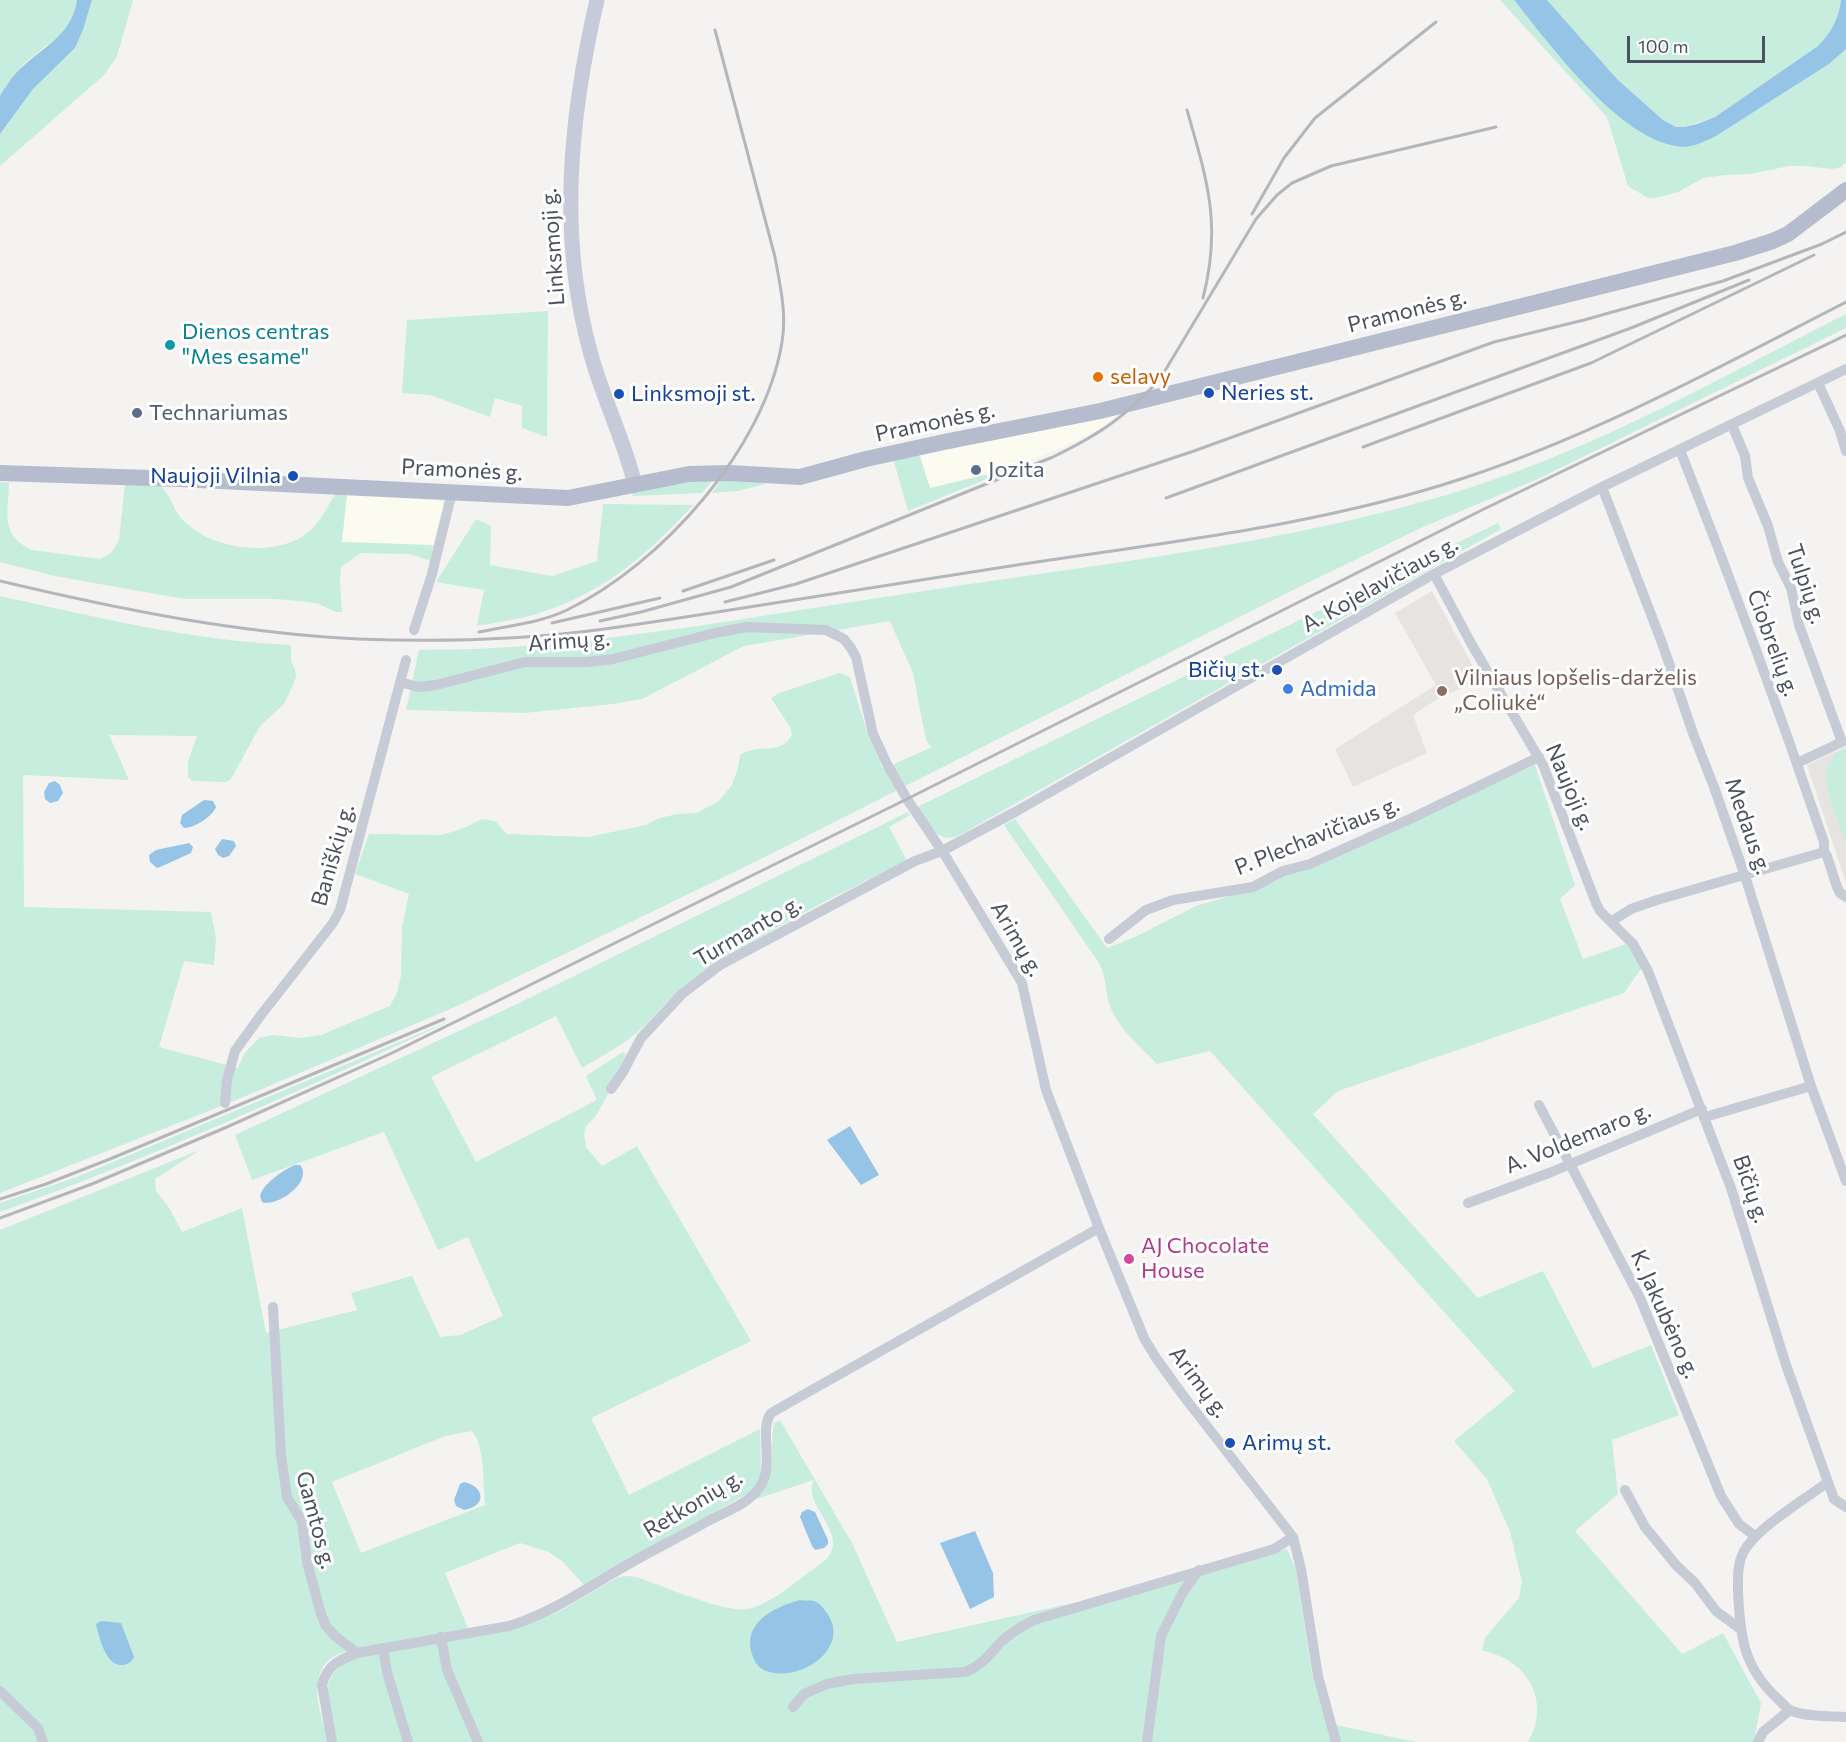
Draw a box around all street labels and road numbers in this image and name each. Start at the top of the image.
street label: Linksmoji g. [536,187,570,307]
street label: Pramonės g. [1345,283,1469,339]
street label: Pramonės g. [873,396,997,448]
street label: Pramonės g. [401,454,523,486]
street label: A. Kojelavičiaus g. [1297,530,1463,638]
street label: Tulpių g. [1781,541,1831,627]
street label: Čiobrelių g. [1741,586,1805,700]
street label: Arimų g. [527,625,611,657]
street label: Naujoji g. [1540,740,1600,834]
street label: Medaus g. [1719,774,1777,878]
street label: P. Plechavičiaus g. [1231,791,1403,881]
street label: Baniškių g. [306,801,360,909]
street label: Turmanto g. [689,890,807,972]
street label: Arimų g. [985,897,1049,981]
street label: A. Voldemaro g. [1501,1097,1655,1179]
street label: Bičių g. [1727,1152,1775,1226]
street label: K. Jakubėno g. [1625,1246,1705,1382]
street label: Arimų g. [1164,1341,1234,1423]
street label: Retkonių g. [639,1464,747,1544]
street label: Gamtos g. [290,1468,342,1572]

